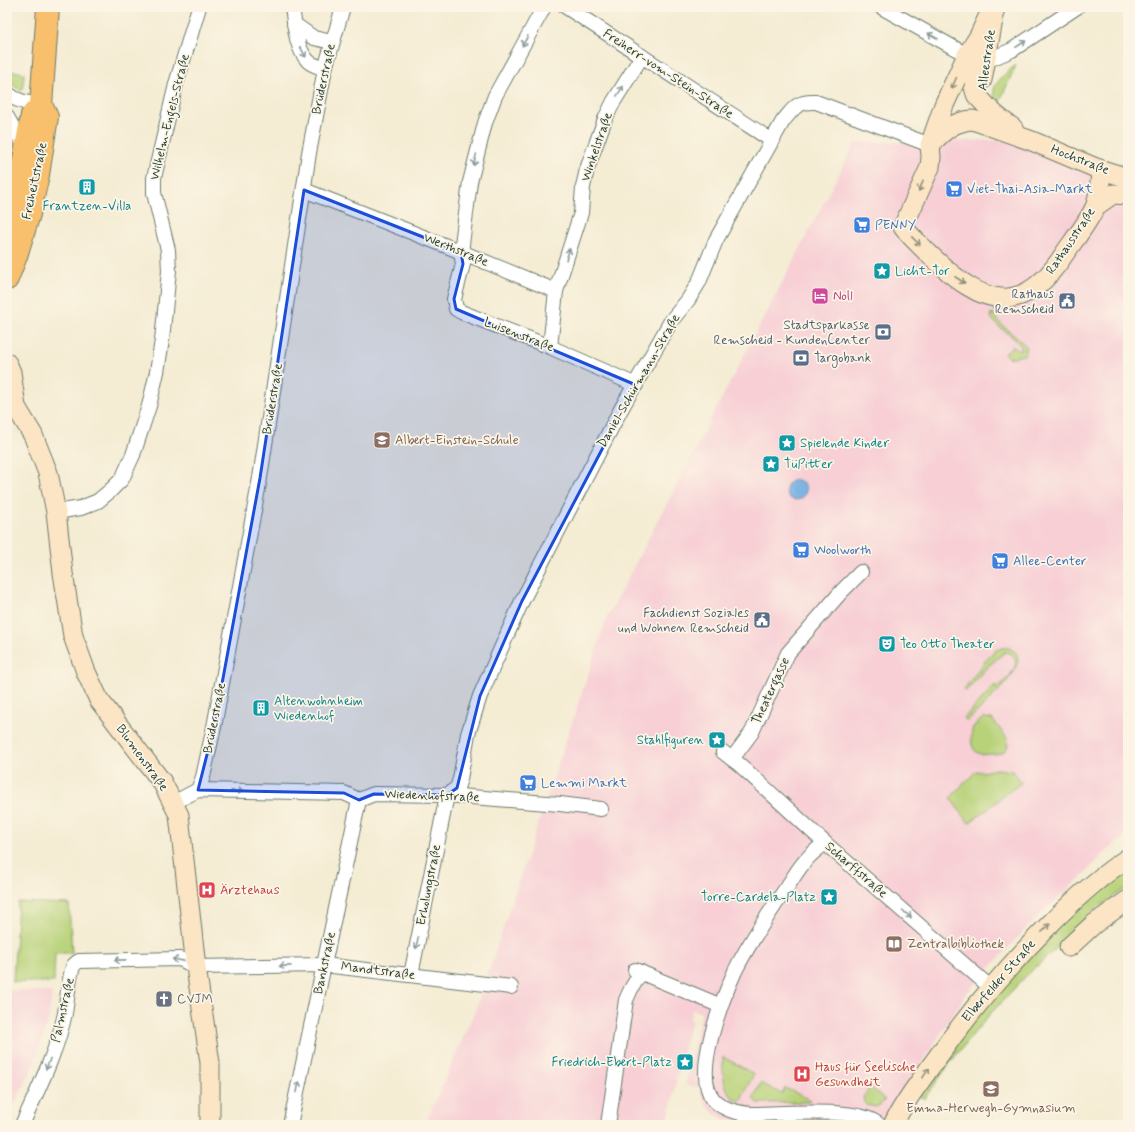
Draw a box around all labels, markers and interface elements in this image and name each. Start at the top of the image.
street label: Freiherr-vom-Stein-Straße [599,25,737,123]
street label: Alleestraße [974,28,1000,92]
one-way arrow [927,32,939,40]
one-way arrow [520,35,528,47]
one-way arrow [1015,40,1026,48]
street label: Brüderstraße [308,42,340,116]
one-way arrow [299,46,307,58]
street label: Wilhelm-Engels-Straße [146,52,196,182]
one-way arrow [950,76,957,88]
one-way arrow [616,85,624,97]
street label: Winkelstraße [577,110,617,184]
street label: Freiheitstraße [18,141,52,221]
street label: Hochstraße [1048,141,1112,179]
one-way arrow [471,153,479,166]
building icon: Frantzen-Villa [77,177,97,197]
one-way arrow [917,179,924,191]
supermarket icon: Viet-Thai-Asia-Markt [944,179,964,199]
place label: Viet-Thai-Asia-Markt [967,181,1093,198]
place label: Frantzen-Villa [43,198,131,215]
street label: Rathausstraße [1042,204,1100,278]
supermarket icon: PENNY [852,215,872,235]
place label: PENNY [875,217,917,234]
street label: Werthstraße [421,229,491,271]
one-way arrow [911,236,921,246]
one-way arrow [565,247,572,260]
place icon: Licht-Tor [872,261,892,281]
place label: Licht-Tor [895,263,950,280]
one-way arrow [954,277,966,285]
hotel icon: Noll [810,286,830,306]
place label: Rathaus Remscheid [995,286,1054,318]
place label: Noll [833,288,853,305]
public building icon: Rathaus Remscheid [1057,291,1077,311]
street label: Daniel-Schürmann-Straße [594,311,684,451]
street label: Luisenstraße [482,314,556,356]
place label: Stadtsparkasse Remscheid - KundenCenter [713,317,871,349]
bank icon: Stadtsparkasse Remscheid - KundenCenter [873,322,893,342]
bank icon: Targobank [791,348,811,368]
place label: Targobank [814,350,872,368]
street label: Brüderstraße [259,362,287,436]
school or university icon: Albert-Einstein-Schule [372,430,392,450]
place label: Albert-Einstein-Schule [395,432,519,449]
place icon: Spielende Kinder [777,433,797,453]
place label: Spielende Kinder [800,435,890,452]
place icon: TüPitter [761,454,781,474]
place label: TüPitter [784,456,833,473]
supermarket icon: Woolworth [791,540,811,560]
place label: Woolworth [814,542,871,559]
supermarket icon: Allee-Center [990,551,1010,571]
place label: Allee-Center [1013,553,1087,570]
place label: Fachdienst Soziales und Wohnen Remscheid [618,605,749,637]
public building icon: Fachdienst Soziales und Wohnen Remscheid [752,610,772,630]
theatre icon: Teo Otto Theater [877,634,897,654]
place label: Teo Otto Theater [900,636,995,653]
street label: Theatergasse [748,654,796,728]
street label: Brüderstraße [200,681,230,755]
place label: Altenwohnheim Wiedenhof [274,693,363,725]
building icon: Altenwohnheim Wiedenhof [251,698,271,718]
street label: Blumenstraße [112,721,172,795]
place icon: Stahlfiguren [707,730,727,750]
place label: Stahlfiguren [637,732,704,749]
supermarket icon: Lemmi Markt [518,773,538,793]
place label: Lemmi Markt [541,775,627,792]
street label: Wiedenhofstraße [384,786,480,806]
one-way arrow [230,787,243,795]
street label: Scharffstraße [821,838,891,902]
street label: Erholungstraße [413,843,446,927]
hospital icon: Ärztehaus [197,880,217,900]
place label: Ärztehaus [220,882,280,899]
place icon: Torre-Cardela-Platz [819,887,839,907]
place label: Torre-Cardela-Platz [701,889,817,906]
one-way arrow [902,910,912,919]
one-way arrow [1041,923,1051,933]
street label: Bankstraße [310,930,340,996]
library icon: Zentralbibliothek [884,934,904,954]
place label: Zentralbibliothek [907,936,1005,953]
street label: Elberfelder Straße [958,936,1040,1026]
one-way arrow [413,937,421,950]
one-way arrow [114,956,127,964]
one-way arrow [172,956,185,964]
street label: Mandtstraße [340,958,416,984]
one-way arrow [279,962,292,970]
street label: Palmstraße [47,976,79,1044]
church icon: CVJM [154,989,174,1009]
place label: CVJM [177,991,213,1008]
place icon: Friedrich-Ebert-Platz [675,1052,695,1072]
place label: Friedrich-Ebert-Platz [552,1054,673,1071]
one-way arrow [44,1057,52,1069]
place label: Haus für Seelische Gesundheit [815,1059,916,1091]
hospital icon: Haus für Seelische Gesundheit [792,1064,812,1084]
one-way arrow [922,1067,930,1078]
school or university icon: Emma-Herwegh-Gymnasium [981,1079,1001,1099]
one-way arrow [294,1081,302,1094]
place label: Emma-Herwegh-Gymnasium [906,1100,1076,1117]

